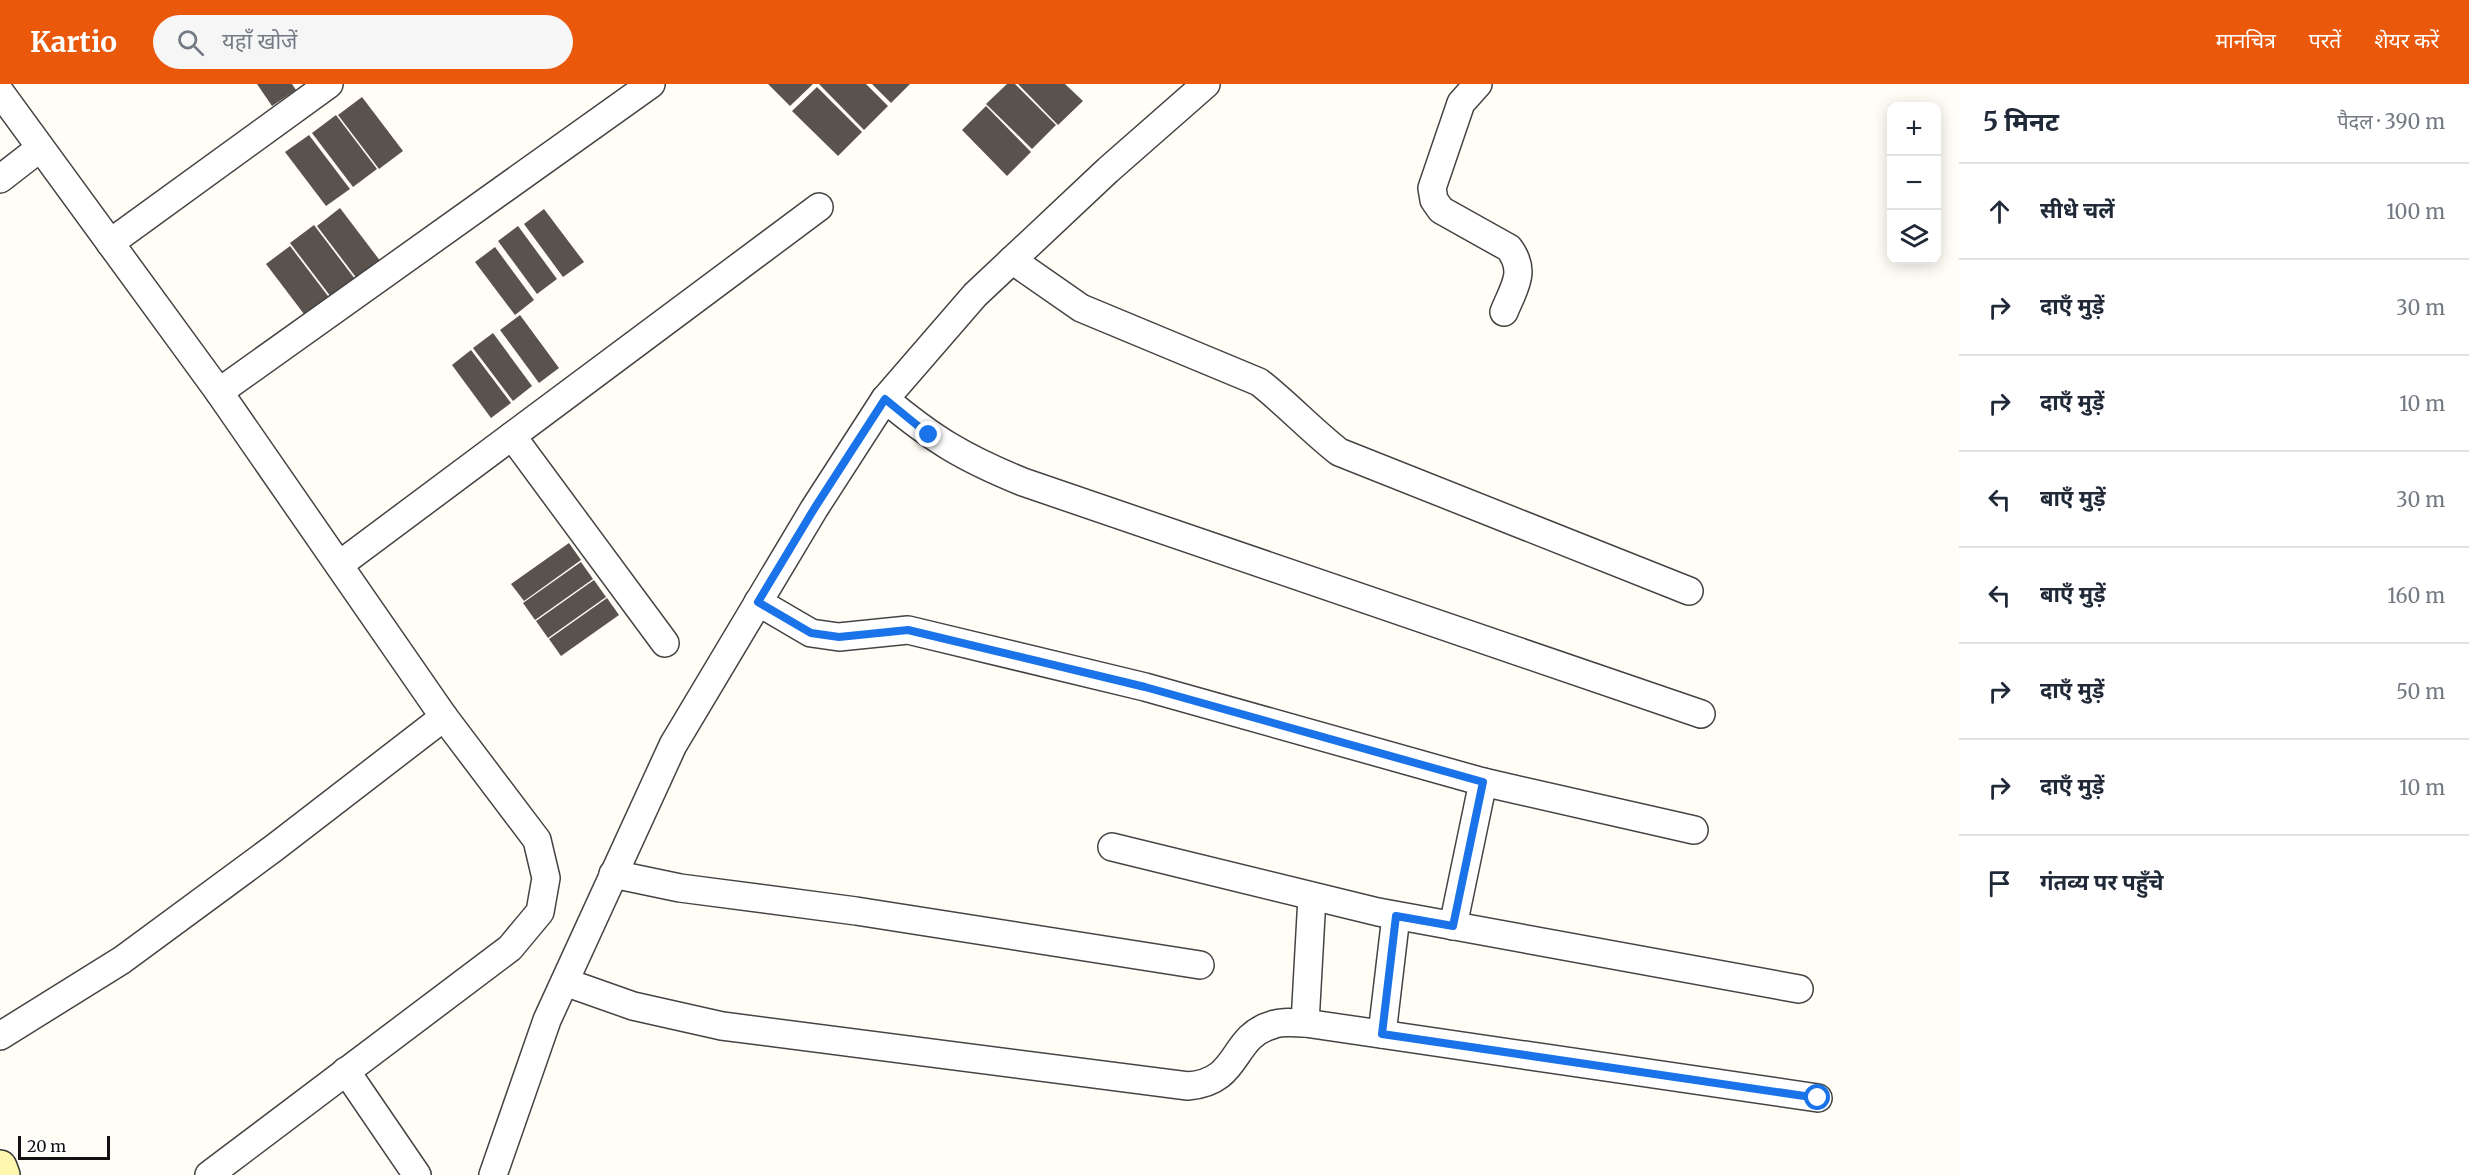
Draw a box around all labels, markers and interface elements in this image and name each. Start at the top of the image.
search box [153,15,573,69]
text: Kartio [30,24,117,60]
icon: search [174,26,207,59]
text: यहाँ खोजें [222,27,297,55]
text: मानचित्र [2216,27,2276,54]
text: परतें [2309,27,2341,54]
text: शेयर करें [2374,27,2439,54]
map controls [1887,102,1941,264]
button: + [1887,102,1941,156]
text: 5 मिनट [1983,105,2059,138]
text: पैदल · 390 m [2337,109,2445,134]
button: − [1887,156,1941,210]
icon: ahead [1983,195,2016,228]
text: सीधे चलें [2040,196,2115,224]
text: 100 m [2386,199,2445,224]
button: layers [1887,210,1941,264]
icon: right [1983,291,2016,324]
text: दाएँ मुड़ें [2040,292,2104,320]
text: 30 m [2396,295,2445,320]
icon: right [1983,387,2016,420]
text: दाएँ मुड़ें [2040,388,2104,416]
text: 10 m [2399,391,2445,416]
route end [915,421,941,447]
icon: left [1983,483,2016,516]
text: बाएँ मुड़ें [2040,484,2106,512]
text: 30 m [2396,487,2445,512]
icon: left [1983,579,2016,612]
text: बाएँ मुड़ें [2040,580,2106,608]
text: 160 m [2387,583,2445,608]
icon: right [1983,675,2016,708]
text: दाएँ मुड़ें [2040,676,2104,704]
text: 50 m [2396,679,2445,704]
icon: right [1983,771,2016,804]
text: दाएँ मुड़ें [2040,772,2104,800]
text: 10 m [2399,775,2445,800]
icon: arrive [1983,867,2016,900]
text: गंतव्य पर पहुँचे [2040,868,2164,896]
route start [1804,1084,1830,1110]
scale bar [18,1133,110,1160]
text: 20 m [27,1136,66,1156]

